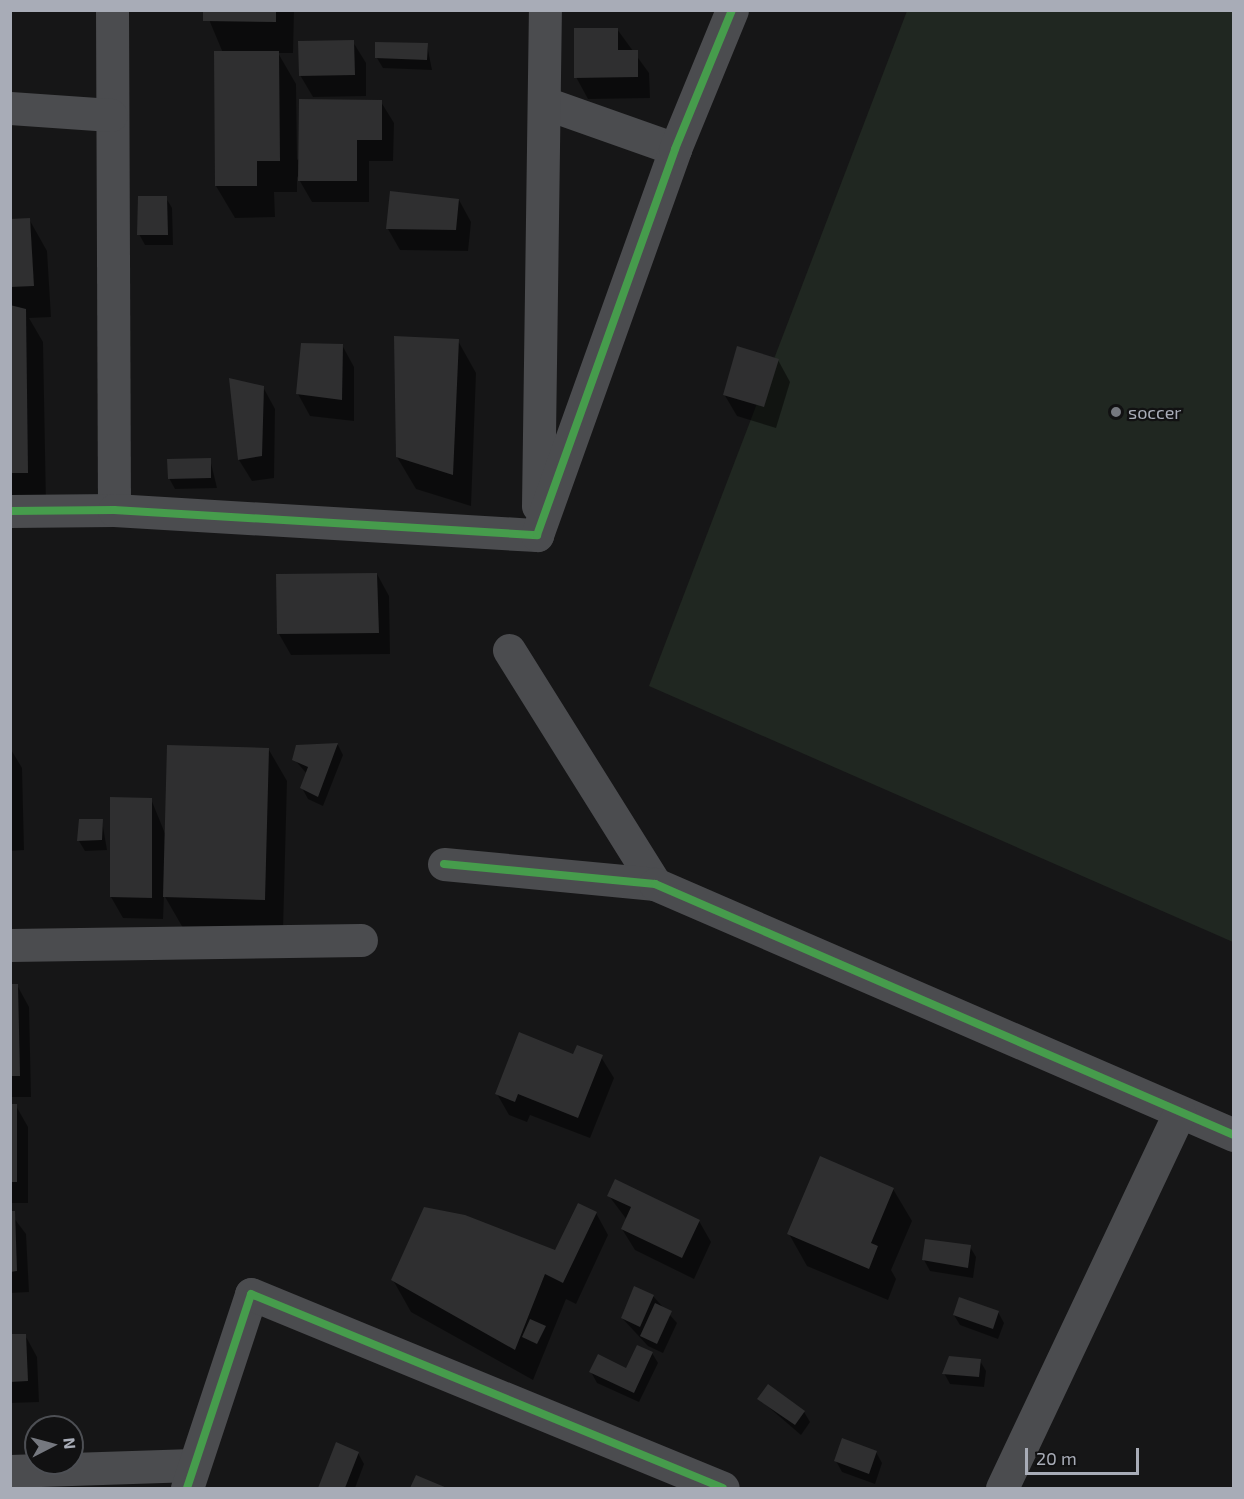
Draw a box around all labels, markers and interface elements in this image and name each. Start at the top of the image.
place label: soccer [1128,401,1182,423]
marker: soccer [1109,405,1123,419]
north arrow [24,1415,84,1475]
scale bar [1028,1436,1142,1474]
text: N [60,1437,80,1450]
text: 20 m [1036,1447,1077,1469]

